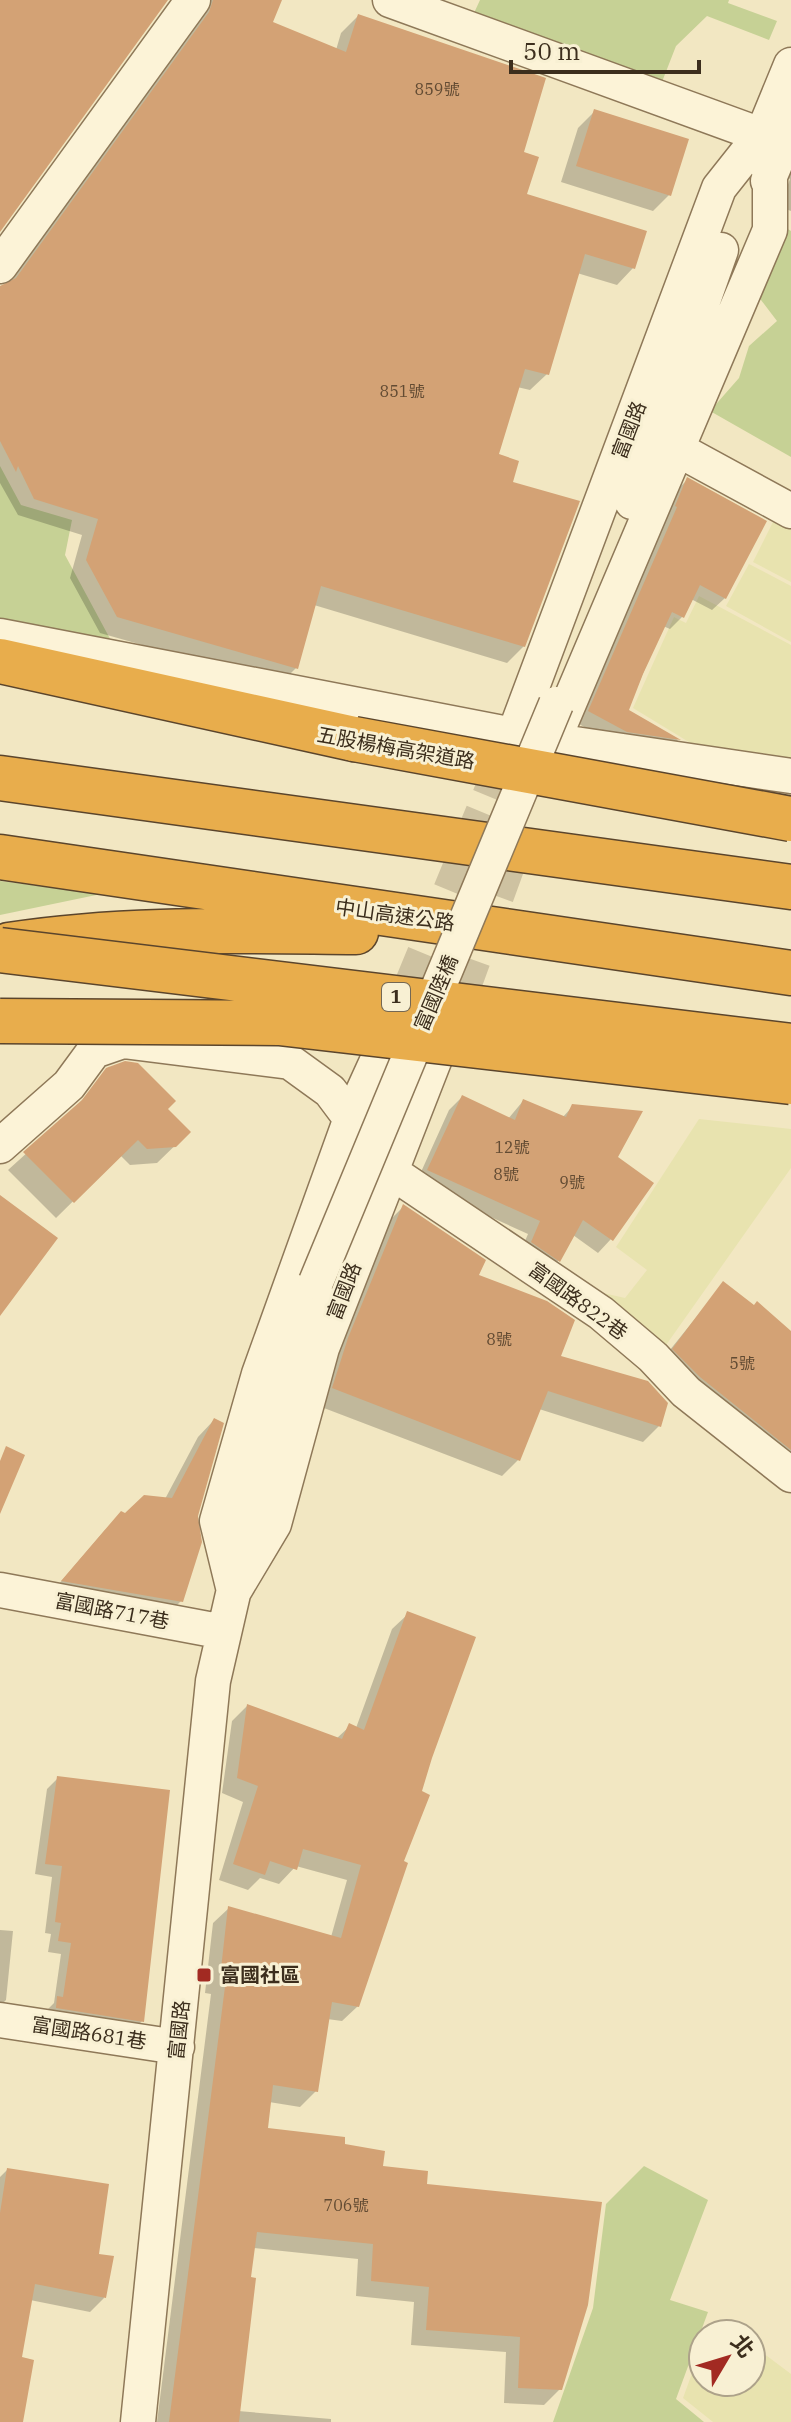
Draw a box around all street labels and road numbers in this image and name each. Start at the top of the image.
street label: 富國路 [605,397,652,463]
street label: 五股楊梅高架道路 [315,720,477,775]
street label: 中山高速公路 [334,893,456,936]
street label: 富國陸橋 [407,951,464,1035]
road number: 1 [382,983,410,1011]
street label: 富國路822巷 [523,1256,633,1346]
street label: 富國路 [320,1258,367,1324]
street label: 富國路717巷 [53,1586,172,1635]
street label: 富國路 [162,1999,195,2061]
street label: 富國路681巷 [30,2010,148,2055]

